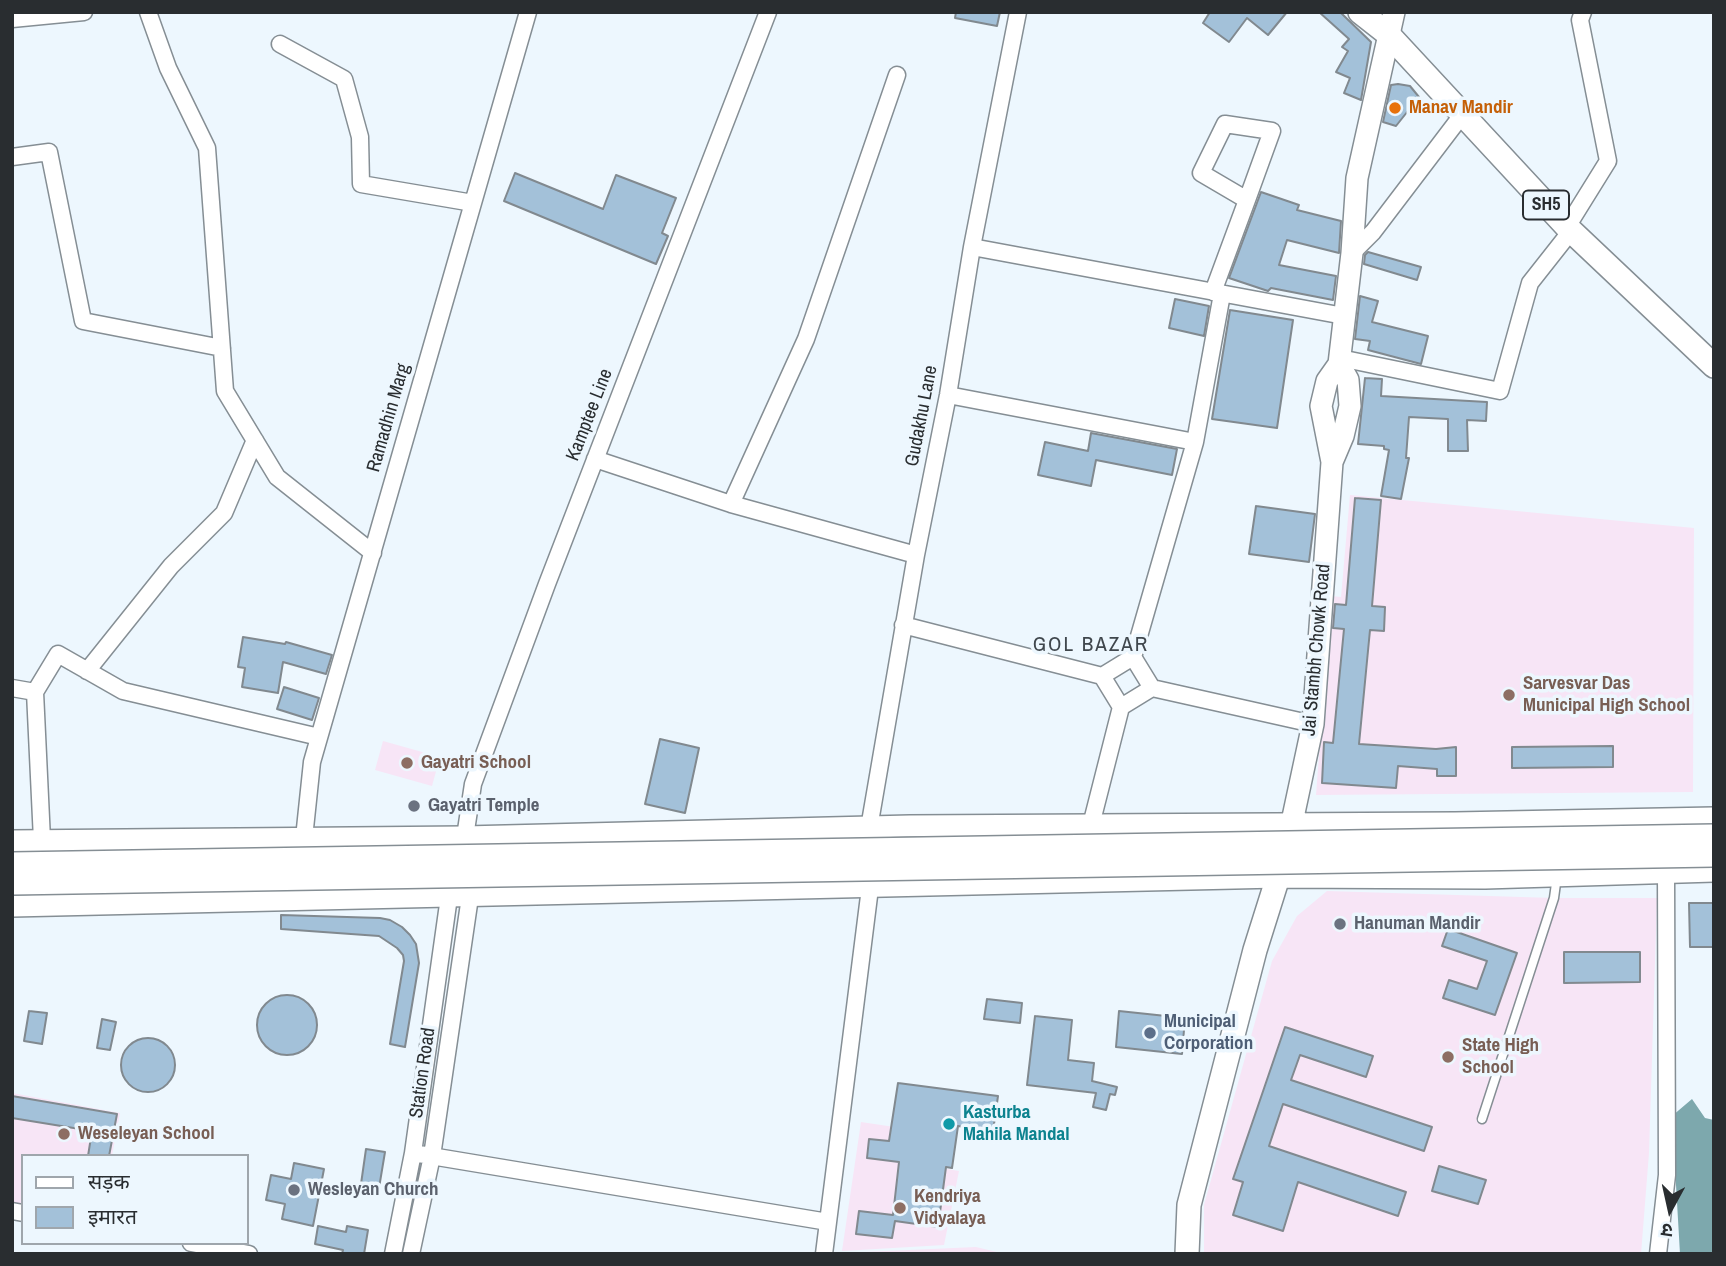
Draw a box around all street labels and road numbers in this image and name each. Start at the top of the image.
road number: SH5 [1523,190,1569,220]
street label: Ramadhin Marg [363,361,415,475]
street label: Gudakhu Lane [901,364,943,468]
street label: Kamptee Line [562,366,618,464]
street label: Jai Stambh Chowk Road [1298,563,1336,737]
street label: Station Road [405,1026,441,1120]

